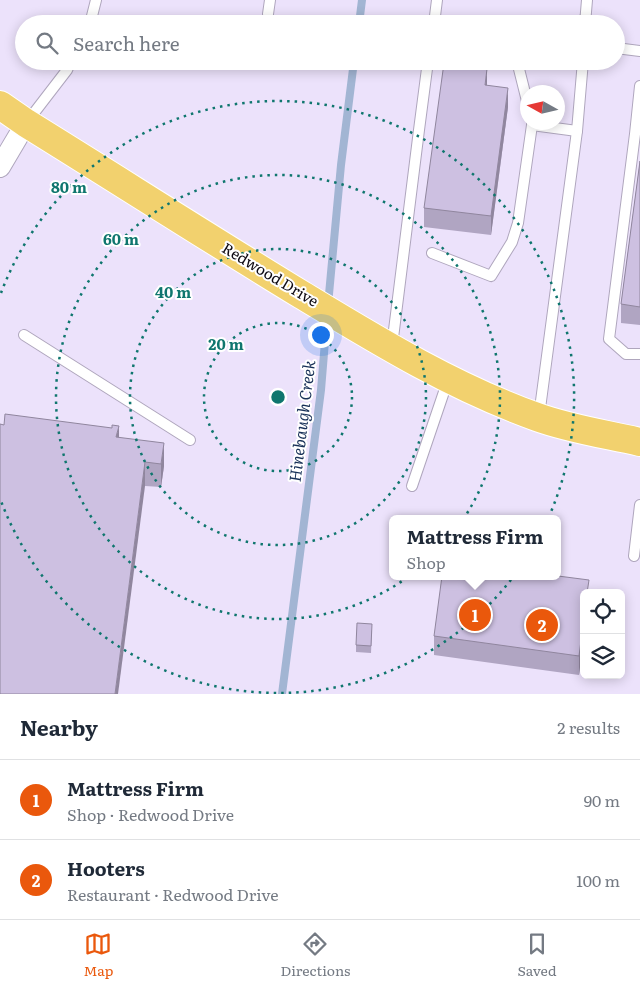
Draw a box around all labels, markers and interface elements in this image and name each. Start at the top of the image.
search box [15,15,625,70]
icon: search [33,29,61,57]
text: Search here [73,29,180,57]
north arrow [520,85,565,130]
text: 80 m [51,175,87,198]
text: 60 m [103,227,139,250]
street label: Redwood Drive [218,236,324,312]
text: 40 m [155,280,191,303]
your location [308,322,334,348]
text: 20 m [208,332,244,355]
water label: Hinebaugh Creek [282,359,320,483]
centre of rings [269,388,287,406]
popup [389,515,561,580]
text: Mattress Firm [407,522,544,550]
text: Shop [407,550,446,574]
map controls [580,589,625,679]
button: locate [580,589,625,634]
pin: 1 [459,596,491,634]
pin: 2 [526,606,558,644]
button: layers [580,634,625,679]
text: Nearby [20,711,98,742]
text: 2 results [557,715,620,739]
text: Mattress Firm [67,774,204,802]
text: 1 [33,788,39,812]
text: 90 m [584,788,620,812]
text: Shop · Redwood Drive [67,802,234,826]
text: Hooters [67,854,145,882]
text: 2 [32,868,40,892]
text: 100 m [576,868,620,892]
text: Restaurant · Redwood Drive [67,882,279,906]
tab: Map [84,930,113,980]
tab: Directions [280,930,350,980]
tab: Saved [517,930,556,980]

